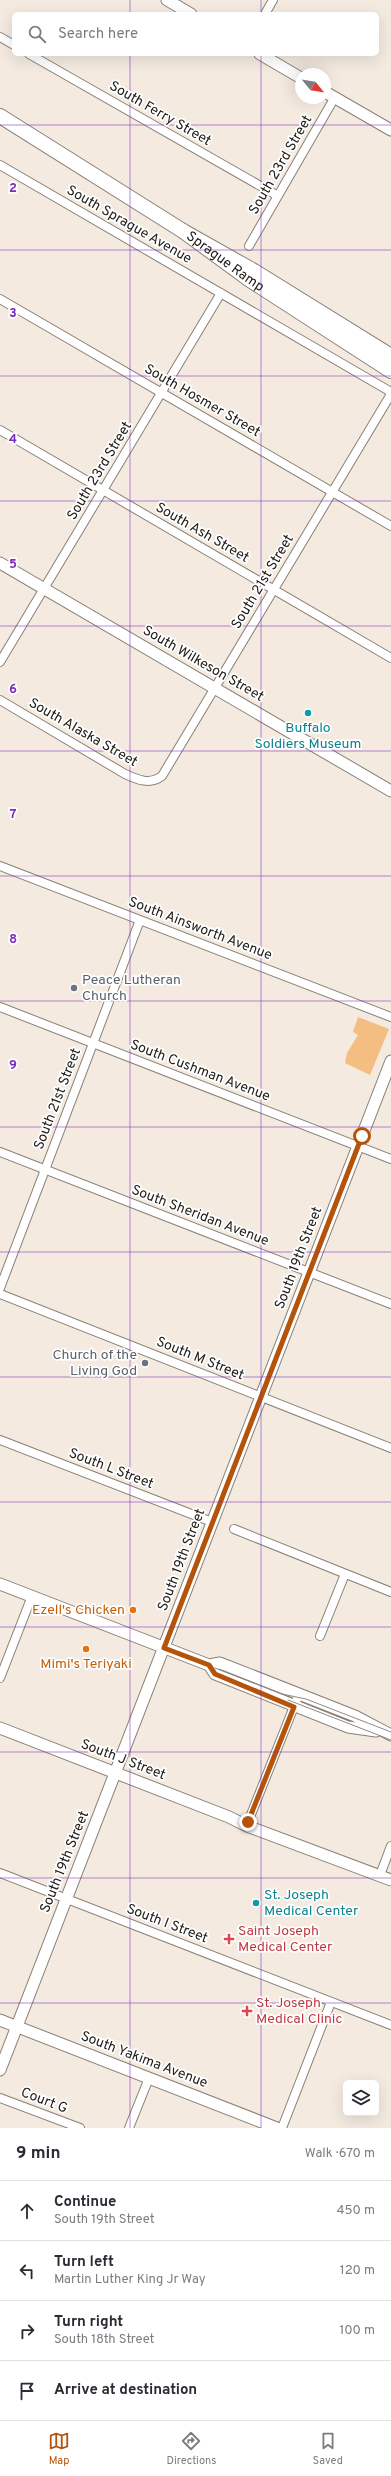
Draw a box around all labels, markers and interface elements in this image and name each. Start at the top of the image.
search box [12,12,379,56]
icon: search [26,23,48,45]
text: Search here [58,25,138,44]
north arrow [295,68,331,104]
street label: South Ferry Street [106,78,214,150]
street label: South 23rd Street [246,112,316,218]
text: 2 [9,181,17,197]
street label: South Sprague Avenue [63,182,195,268]
street label: Sprague Ramp [183,228,268,296]
text: 3 [9,306,17,322]
street label: South Hosmer Street [141,361,263,441]
street label: South 23rd Street [64,419,136,523]
text: 4 [9,432,17,448]
street label: South Ash Street [152,499,252,567]
street label: South 21st Street [228,532,298,632]
text: 5 [9,557,17,573]
street label: South Wilkeson Street [139,622,267,706]
text: 6 [9,682,17,698]
street label: South Alaska Street [26,695,140,771]
marker: Buffalo Soldiers Museum [303,708,313,718]
place label: Buffalo Soldiers Museum [255,720,361,753]
text: 7 [10,807,17,823]
street label: South Ainsworth Avenue [126,894,274,964]
text: 8 [9,932,17,948]
place label: Peace Lutheran Church [82,972,181,1005]
marker: Peace Lutheran Church [69,983,79,993]
street label: South Cushman Avenue [128,1036,272,1106]
street label: South 21st Street [31,1046,85,1152]
text: 9 [9,1058,17,1074]
route start [353,1127,371,1145]
street label: South Sheridan Avenue [129,1182,271,1250]
street label: South 19th Street [272,1204,326,1312]
street label: South M Street [154,1334,246,1384]
place label: Church of the Living God [53,1347,137,1380]
marker: Church of the Living God [140,1358,150,1368]
street label: South L Street [66,1445,156,1493]
street label: South 19th Street [155,1506,209,1614]
place label: Ezell's Chicken [32,1602,125,1619]
marker: Ezell's Chicken [128,1605,138,1615]
marker: Mimi's Teriyaki [81,1644,91,1654]
place label: Mimi's Teriyaki [40,1656,132,1673]
street label: South J Street [78,1736,168,1784]
street label: South 19th Street [37,1809,93,1915]
route end [239,1813,257,1831]
place label: St. Joseph Medical Center [264,1887,359,1920]
marker: St. Joseph Medical Center [251,1898,261,1908]
street label: South I Street [124,1901,210,1947]
place label: Saint Joseph Medical Center [238,1923,333,1956]
marker: Saint Joseph Medical Center [223,1933,235,1945]
place label: St. Joseph Medical Clinic [256,1995,342,2028]
marker: St. Joseph Medical Clinic [241,2005,253,2017]
street label: South Yakima Avenue [78,2028,210,2092]
map controls [343,2080,379,2116]
button: layers [343,2080,379,2116]
street label: Court G [18,2084,70,2118]
text: 9 min [16,2143,60,2165]
text: Walk · 670 m [305,2146,375,2162]
text: Continue [54,2193,116,2212]
icon: ahead [16,2200,38,2222]
text: 450 m [336,2203,375,2219]
text: South 19th Street [54,2212,155,2228]
text: Turn left [54,2253,114,2272]
icon: left [16,2260,38,2282]
text: 120 m [340,2263,375,2279]
text: Martin Luther King Jr Way [54,2272,206,2288]
text: Turn right [54,2313,123,2332]
icon: right [16,2320,38,2342]
text: 100 m [339,2323,375,2339]
text: South 18th Street [54,2332,155,2348]
icon: arrive [16,2380,38,2402]
text: Arrive at destination [54,2381,197,2400]
tab: Map [48,2430,70,2468]
tab: Directions [166,2430,216,2468]
tab: Saved [313,2430,343,2468]

